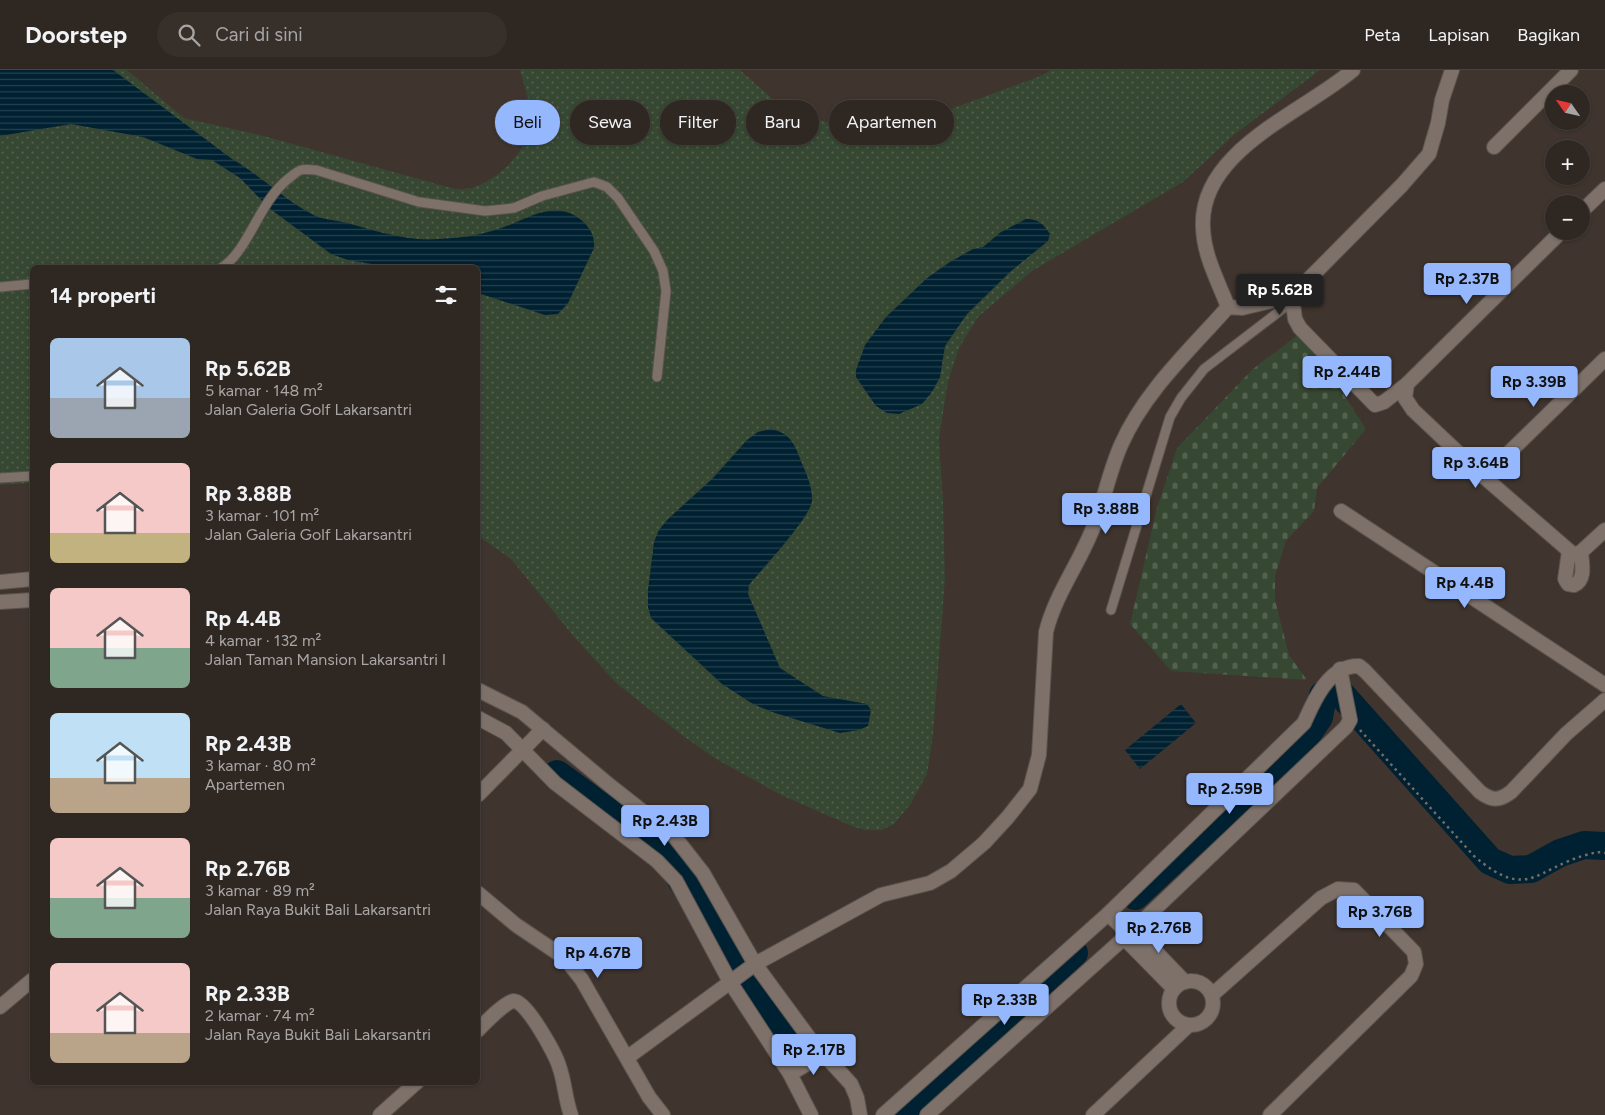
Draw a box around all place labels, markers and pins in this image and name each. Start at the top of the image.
pin: Rp 2.37B [1415,262,1519,305]
pin: Rp 5.62B [1228,274,1332,316]
pin: Rp 2.44B [1295,356,1399,398]
pin: Rp 3.39B [1482,366,1586,408]
pin: Rp 3.64B [1424,446,1528,489]
pin: Rp 3.88B [1054,492,1158,535]
pin: Rp 4.4B [1419,566,1511,609]
pin: Rp 2.59B [1178,772,1282,815]
pin: Rp 2.43B [613,804,717,847]
pin: Rp 3.76B [1328,896,1432,938]
pin: Rp 2.76B [1107,912,1211,954]
pin: Rp 4.67B [546,936,650,979]
pin: Rp 2.33B [953,984,1057,1026]
pin: Rp 2.17B [762,1034,866,1076]

